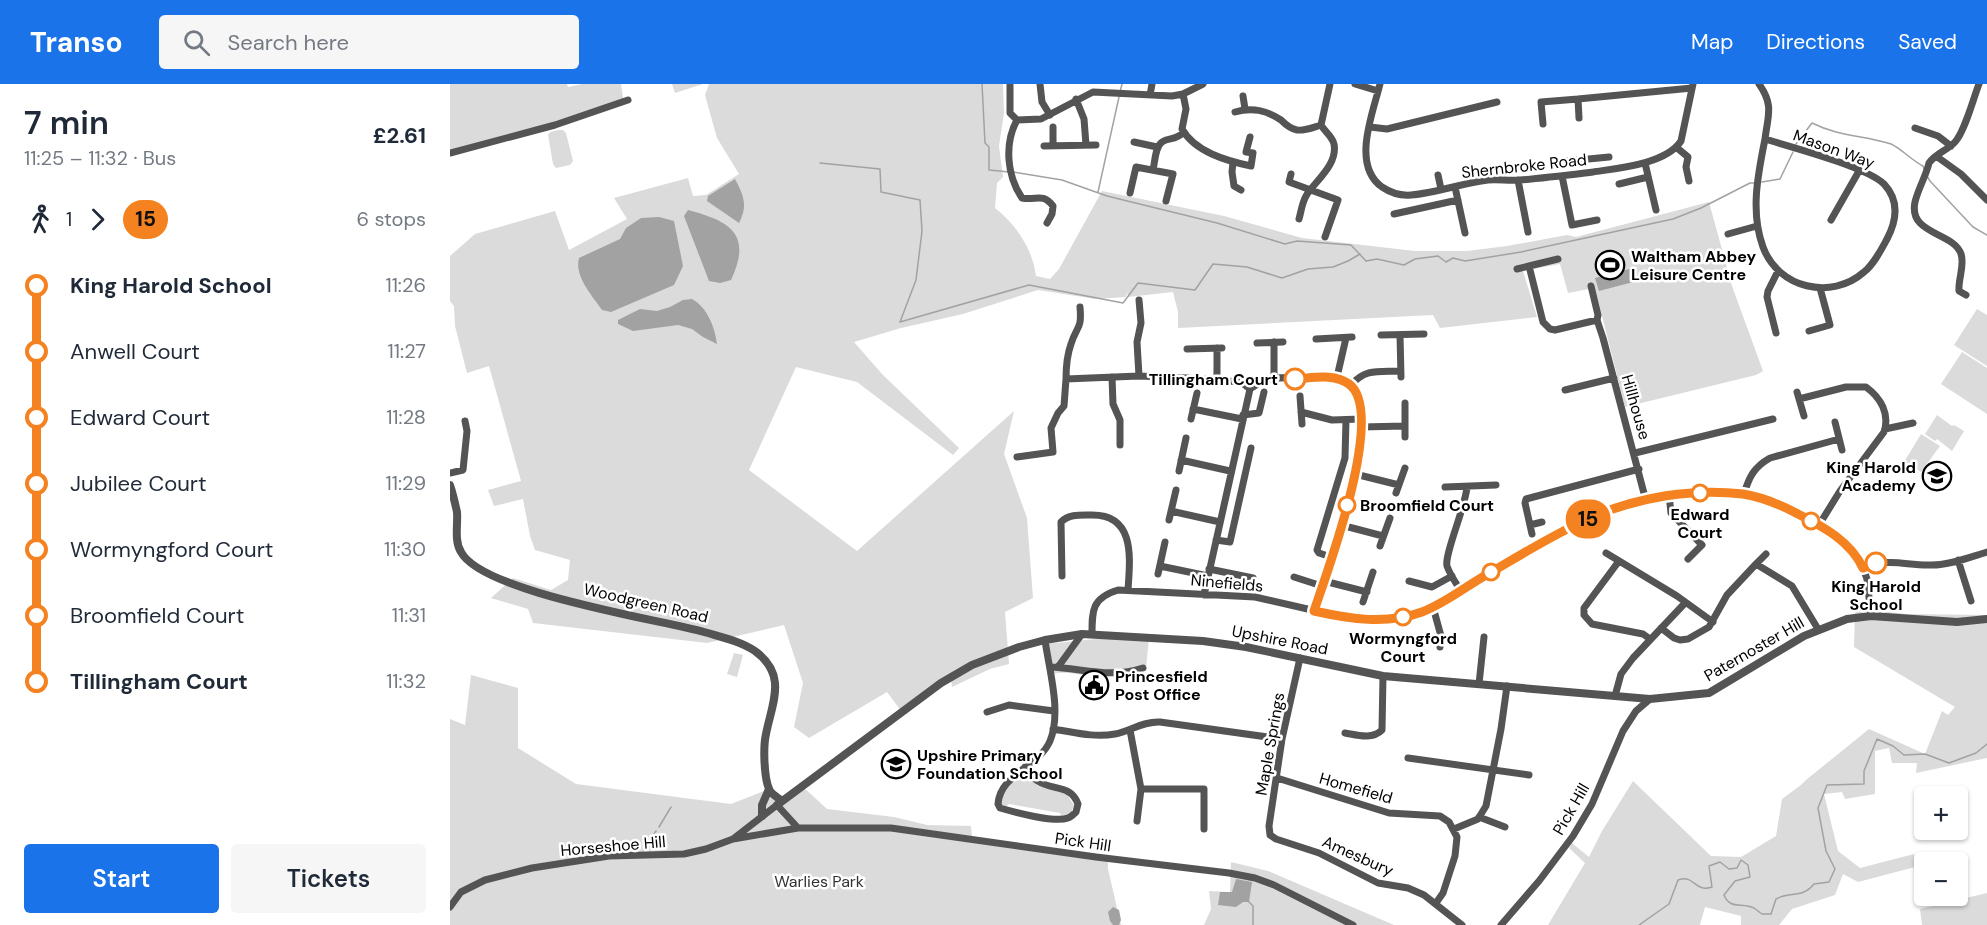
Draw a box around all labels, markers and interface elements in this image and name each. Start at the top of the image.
search box [159,15,579,69]
text: Transo [30,24,123,61]
icon: search [180,26,213,59]
text: Search here [228,28,349,57]
text: Map [1691,28,1733,56]
text: Directions [1766,28,1865,56]
text: Saved [1898,28,1957,56]
text: 7 min [24,101,109,144]
text: £2.61 [373,121,426,150]
street label: Mason Way [1790,125,1878,173]
text: 11:25 – 11:32 · Bus [24,145,176,171]
street label: Shernbroke Road [1460,149,1588,183]
icon: walk [24,203,57,236]
icon: forward [81,203,114,236]
text: 15 [135,205,156,233]
text: 1 [66,206,72,232]
text: 6 stops [357,206,426,232]
place label: Waltham Abbey Leisure Centre [1631,246,1757,285]
sports icon: Waltham Abbey Leisure Centre [1594,249,1626,281]
text: King Harold School [70,271,272,300]
text: 11:26 [385,272,426,298]
text: Anwell Court [70,337,200,366]
text: 11:27 [388,338,426,364]
marker: Tillingham Court [1284,368,1306,390]
place label: Tillingham Court [1149,369,1278,390]
street label: Hillhouse [1617,372,1655,442]
text: Edward Court [70,403,210,432]
text: 11:28 [386,404,426,430]
place label: King Harold Academy [1826,457,1916,496]
school or university icon: King Harold Academy [1921,460,1953,492]
text: Jubilee Court [70,469,207,498]
text: 11:29 [386,470,426,496]
marker: Edward Court [1691,484,1709,502]
place label: Broomfield Court [1360,495,1494,516]
marker: Broomfield Court [1338,496,1356,514]
line badge: 15 [1561,500,1615,538]
place label: Edward Court [1671,504,1729,543]
text: 15 [1578,505,1598,533]
unlabelled marker [1802,512,1820,530]
text: Wormyngford Court [70,535,273,564]
text: 11:30 [384,536,426,562]
marker: King Harold School [1865,552,1887,574]
unlabelled marker [1482,563,1500,581]
street label: Ninefields [1190,569,1264,597]
place label: King Harold School [1831,576,1921,615]
street label: Woodgreen Road [582,578,710,628]
text: Broomfield Court [70,601,244,630]
text: 11:31 [392,602,426,628]
marker: Wormyngford Court [1394,608,1412,626]
street label: Paternoster Hill [1700,612,1808,686]
street label: Upshire Road [1230,620,1330,660]
place label: Wormyngford Court [1349,628,1457,667]
place label: Princesfield Post Office [1115,666,1208,705]
text: Tillingham Court [70,667,248,696]
text: 11:32 [386,668,426,694]
public building icon: Princesfield Post Office [1078,669,1110,701]
street label: Maple Springs [1251,691,1289,797]
place label: Upshire Primary Foundation School [917,745,1063,784]
school or university icon: Upshire Primary Foundation School [880,748,912,780]
street label: Homefield [1317,768,1395,808]
street label: Pick Hill [1548,779,1594,839]
map controls [1914,786,1968,906]
button: + [1914,786,1968,840]
street label: Pick Hill [1054,828,1112,856]
street label: Horseshoe Hill [560,831,666,861]
street label: Amesbury [1319,831,1397,881]
button: Start [24,844,219,913]
button: Tickets [231,844,426,913]
button: − [1914,852,1968,906]
park label: Warlies Park [774,871,864,892]

